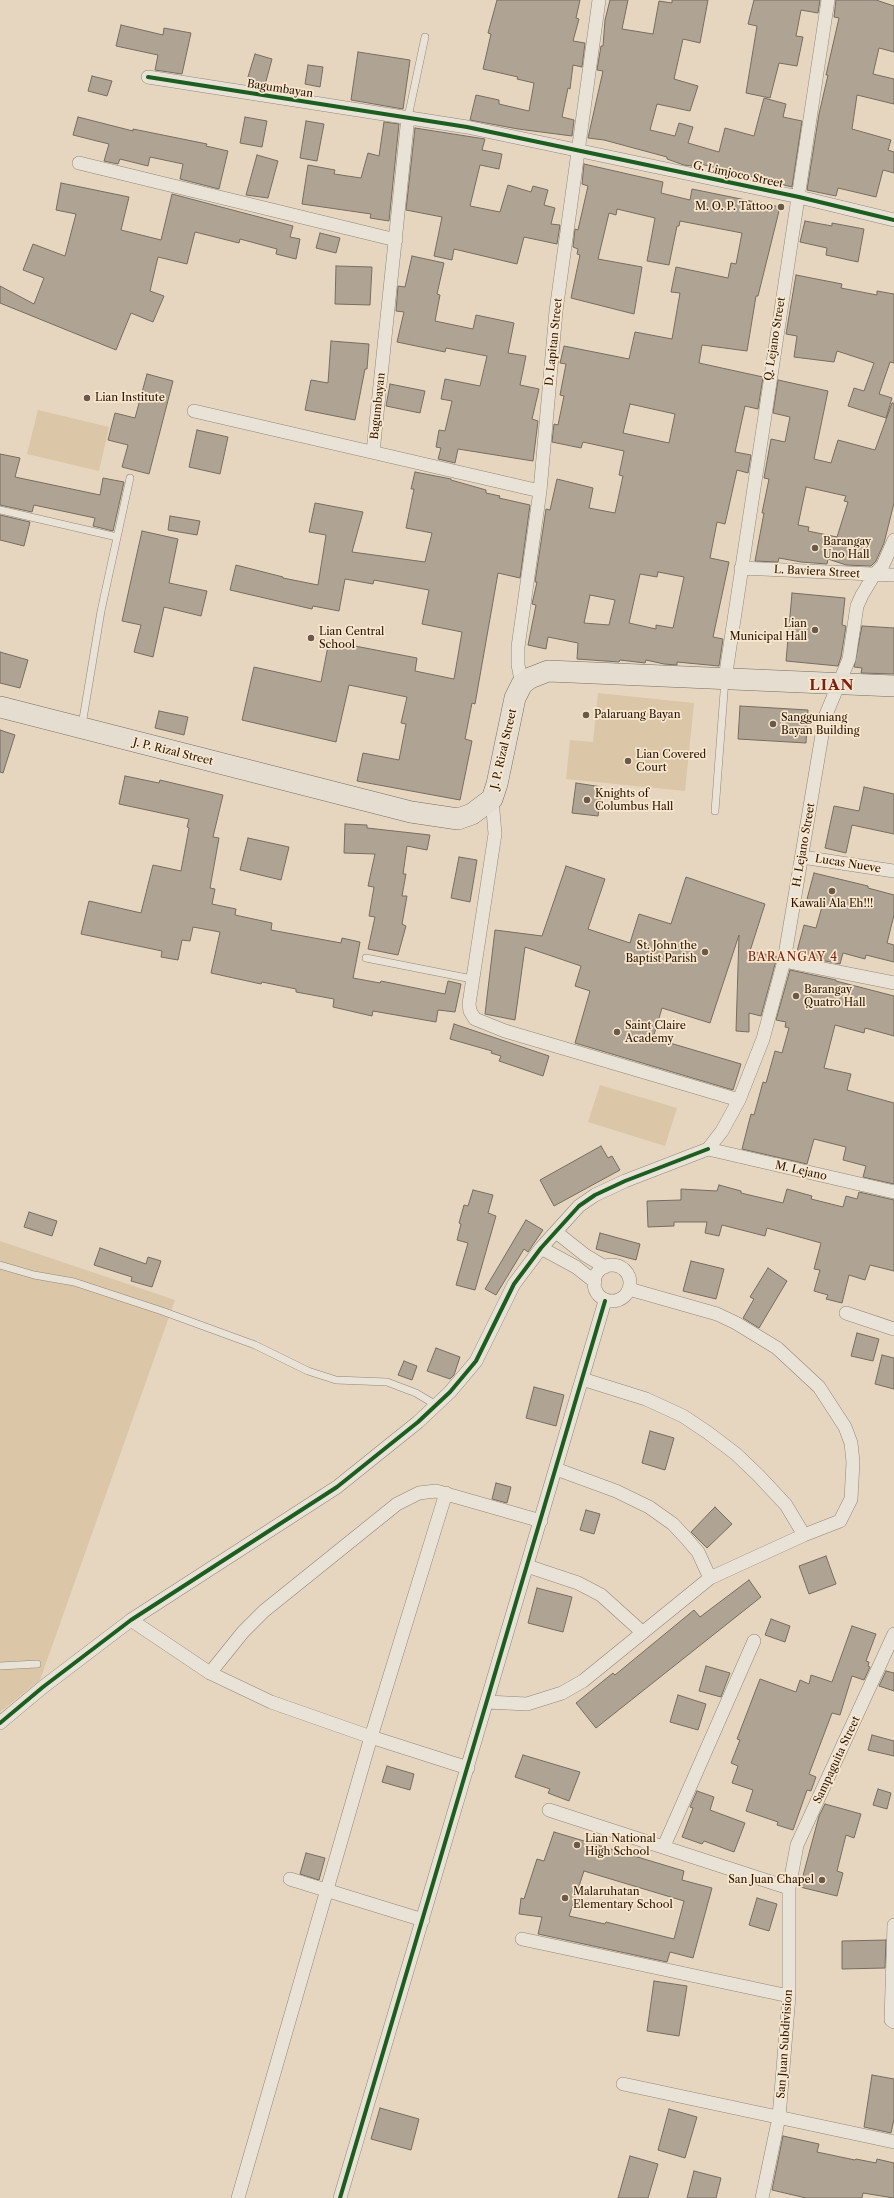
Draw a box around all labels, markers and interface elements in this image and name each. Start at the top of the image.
street label: Bagumbayan [246,77,314,101]
street label: G. Limjoco Street [692,159,784,191]
place label: M. O. P. Tattoo [695,200,773,214]
marker: M. O. P. Tattoo [776,202,786,212]
street label: Q. Lejano Street [762,296,788,382]
street label: D. Lapitan Street [543,297,565,387]
street label: Bagumbayan [368,372,388,440]
place label: Lian Institute [95,391,165,405]
marker: Lian Institute [82,393,92,403]
place label: Barangay Uno Hall [823,535,871,561]
marker: Barangay Uno Hall [810,543,820,553]
street label: L. Baviera Street [774,563,860,581]
place label: Lian Municipal Hall [729,617,807,643]
place label: Lian Central School [319,625,384,651]
marker: Lian Municipal Hall [810,625,820,635]
marker: Lian Central School [306,633,316,643]
district label: LIAN [809,677,855,695]
street label: J. P. Rizal Street [488,708,520,790]
place label: Palaruang Bayan [594,708,681,722]
marker: Palaruang Bayan [581,710,591,720]
place label: Sangguniang Bayan Building [781,711,859,737]
marker: Sangguniang Bayan Building [768,719,778,729]
street label: J. P. Rizal Street [132,736,214,768]
place label: Lian Covered Court [636,748,706,774]
marker: Lian Covered Court [623,756,633,766]
place label: Knights of Columbus Hall [595,787,673,813]
marker: Knights of Columbus Hall [582,795,592,805]
street label: H. Lejano Street [790,802,818,888]
street label: Lucas Nueve [814,852,882,876]
marker: Kawali Ala Eh!!! [827,886,837,896]
place label: Kawali Ala Eh!!! [791,897,873,911]
place label: St. John the Baptist Parish [625,939,697,965]
marker: St. John the Baptist Parish [700,947,710,957]
district label: BARANGAY 4 [748,951,838,965]
place label: Barangay Quatro Hall [804,983,865,1009]
marker: Barangay Quatro Hall [791,991,801,1001]
place label: Saint Claire Academy [625,1019,686,1045]
marker: Saint Claire Academy [612,1027,622,1037]
street label: M. Lejano [774,1159,828,1183]
street label: Sampaguita Street [811,1714,863,1806]
place label: Lian National High School [585,1832,656,1858]
marker: Lian National High School [572,1840,582,1850]
place label: San Juan Chapel [728,1873,814,1887]
marker: San Juan Chapel [817,1875,827,1885]
place label: Malaruhatan Elementary School [573,1885,673,1911]
marker: Malaruhatan Elementary School [560,1893,570,1903]
street label: San Juan Subdivision [775,1989,795,2099]

